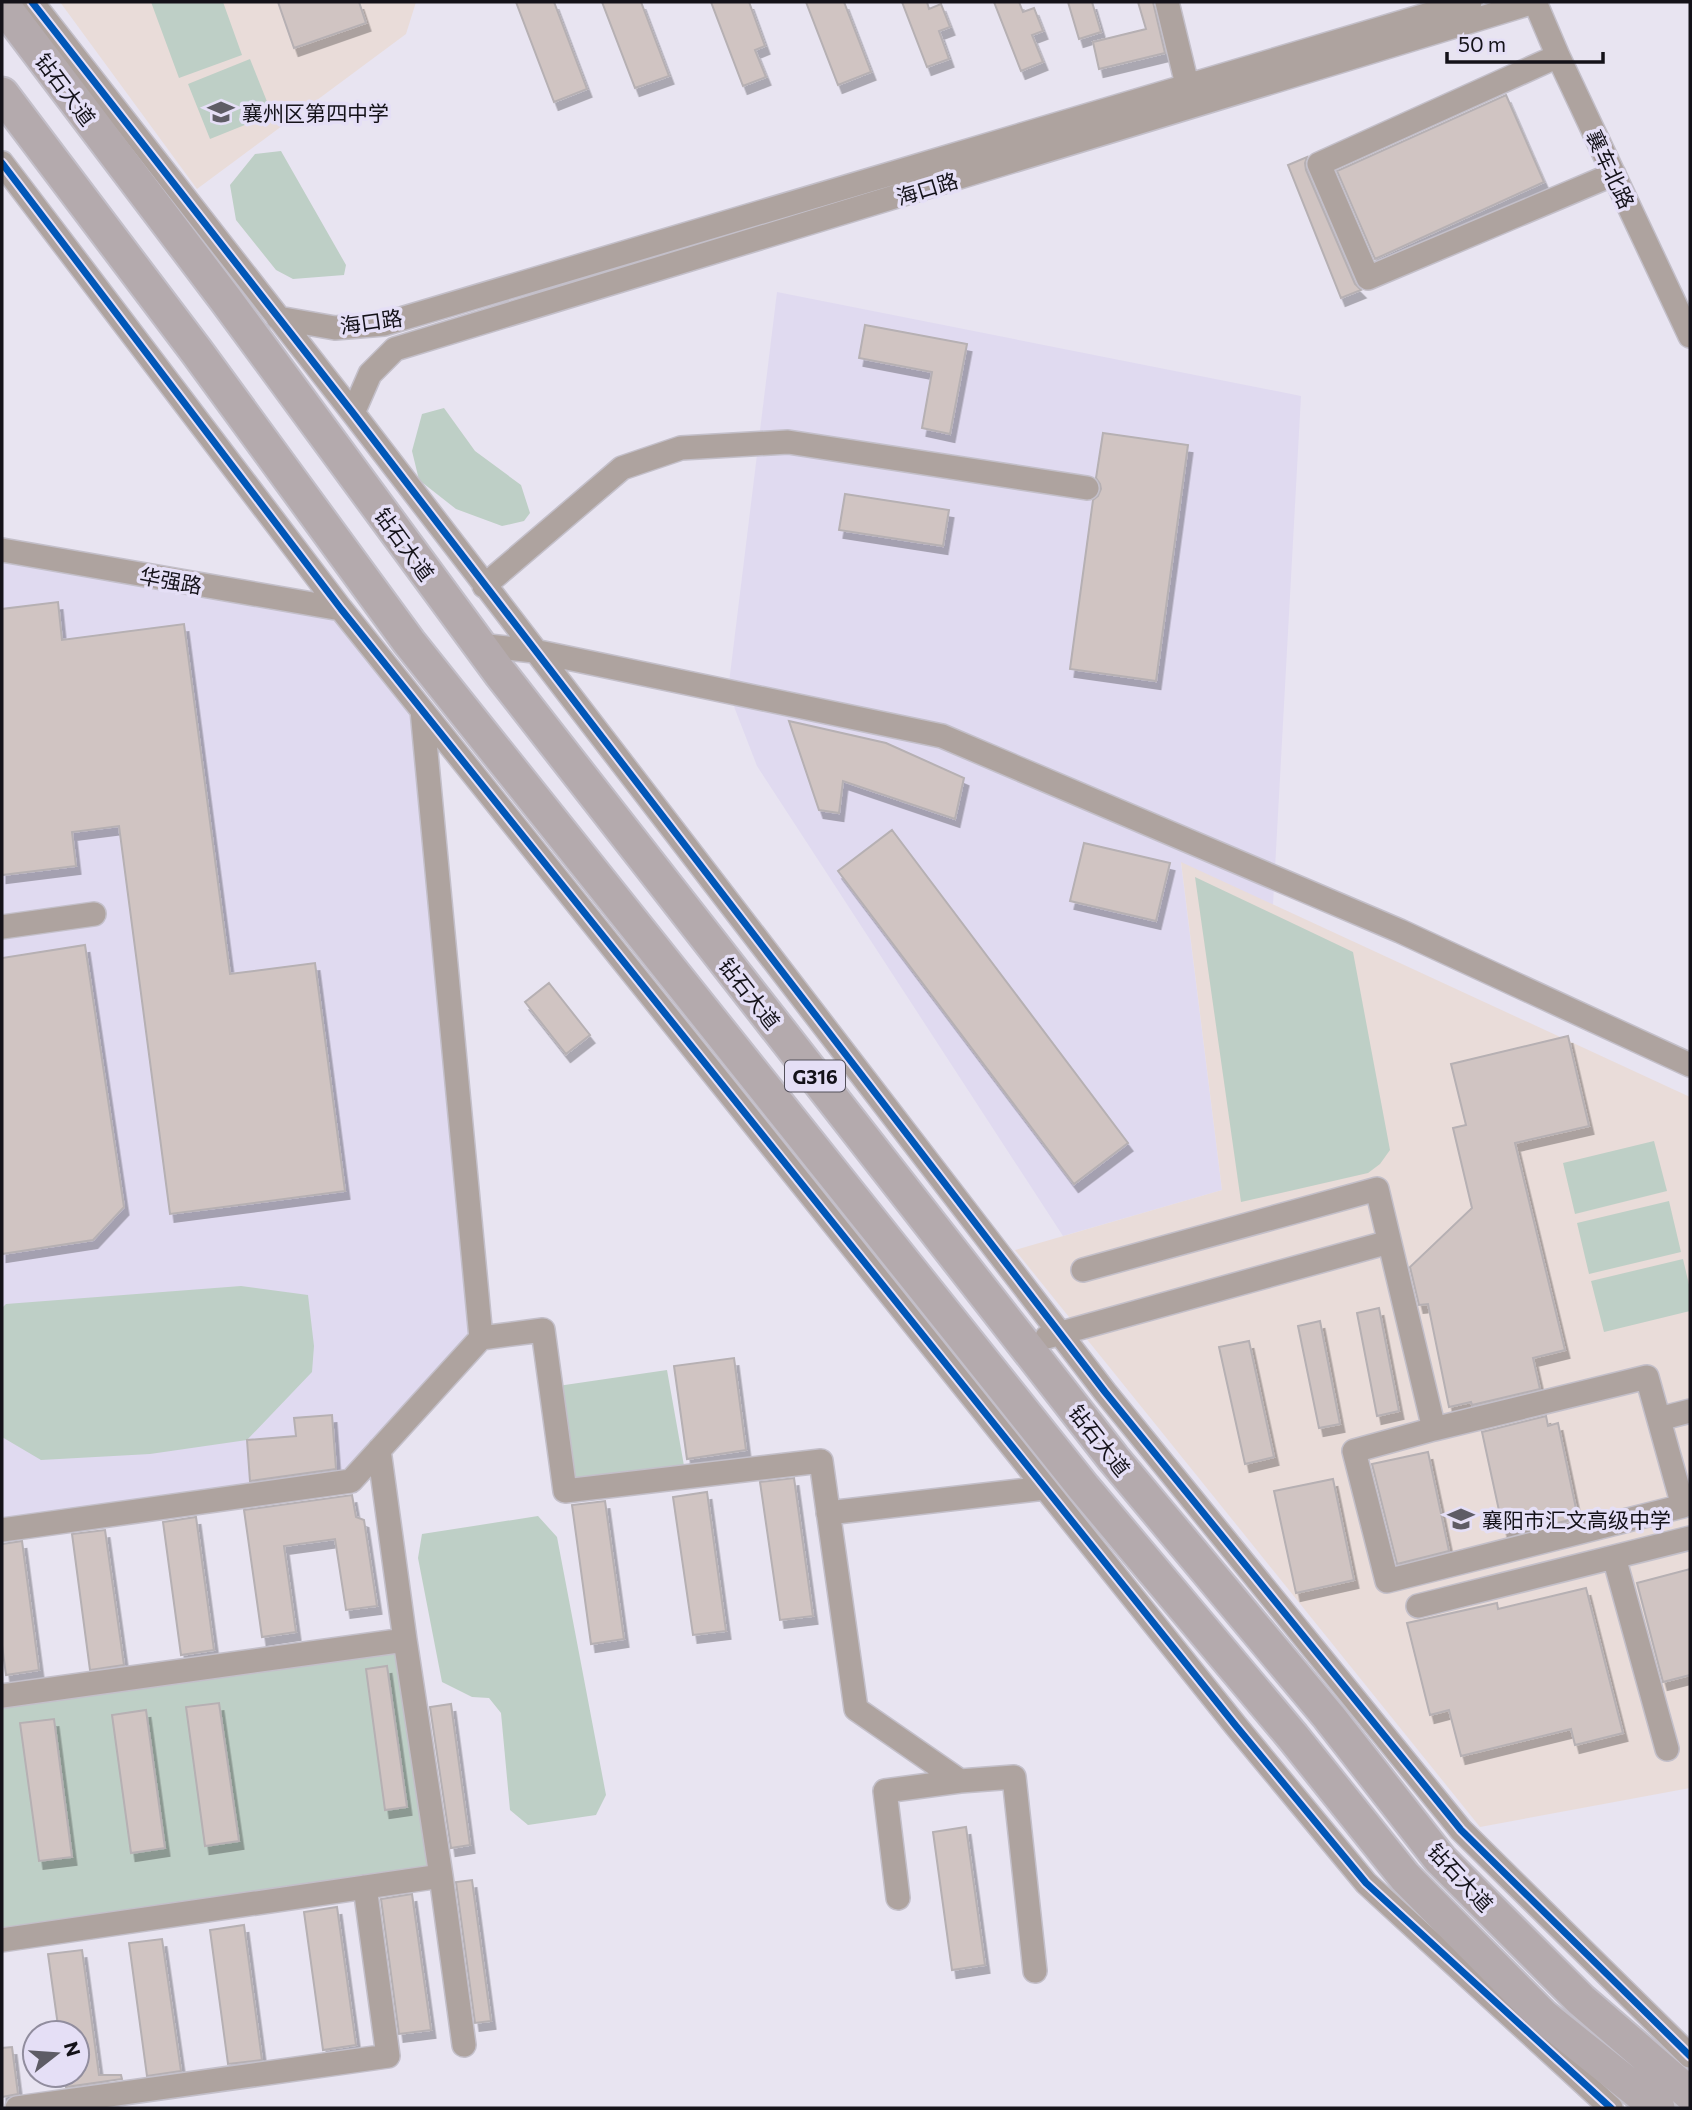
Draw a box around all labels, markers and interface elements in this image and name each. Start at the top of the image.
scale bar [1447,21,1603,65]
text: 50 m [1458,31,1506,56]
street label: 钻石大道 [31,48,101,130]
school or university icon: 襄州区第四中学 [206,97,236,127]
place label: 襄州区第四中学 [242,100,389,125]
street label: 襄车北路 [1582,126,1640,212]
street label: 海口路 [893,167,961,209]
street label: 海口路 [338,304,404,338]
street label: 钻石大道 [370,503,440,585]
street label: 华强路 [138,562,204,598]
street label: 钻石大道 [714,952,786,1034]
road number: G316 [785,1060,845,1092]
street label: 钻石大道 [1064,1399,1136,1481]
school or university icon: 襄阳市汇文高级中学 [1446,1504,1476,1534]
place label: 襄阳市汇文高级中学 [1482,1507,1671,1532]
street label: 钻石大道 [1423,1838,1499,1916]
north arrow [21,2019,91,2089]
text: N [60,2039,86,2059]

